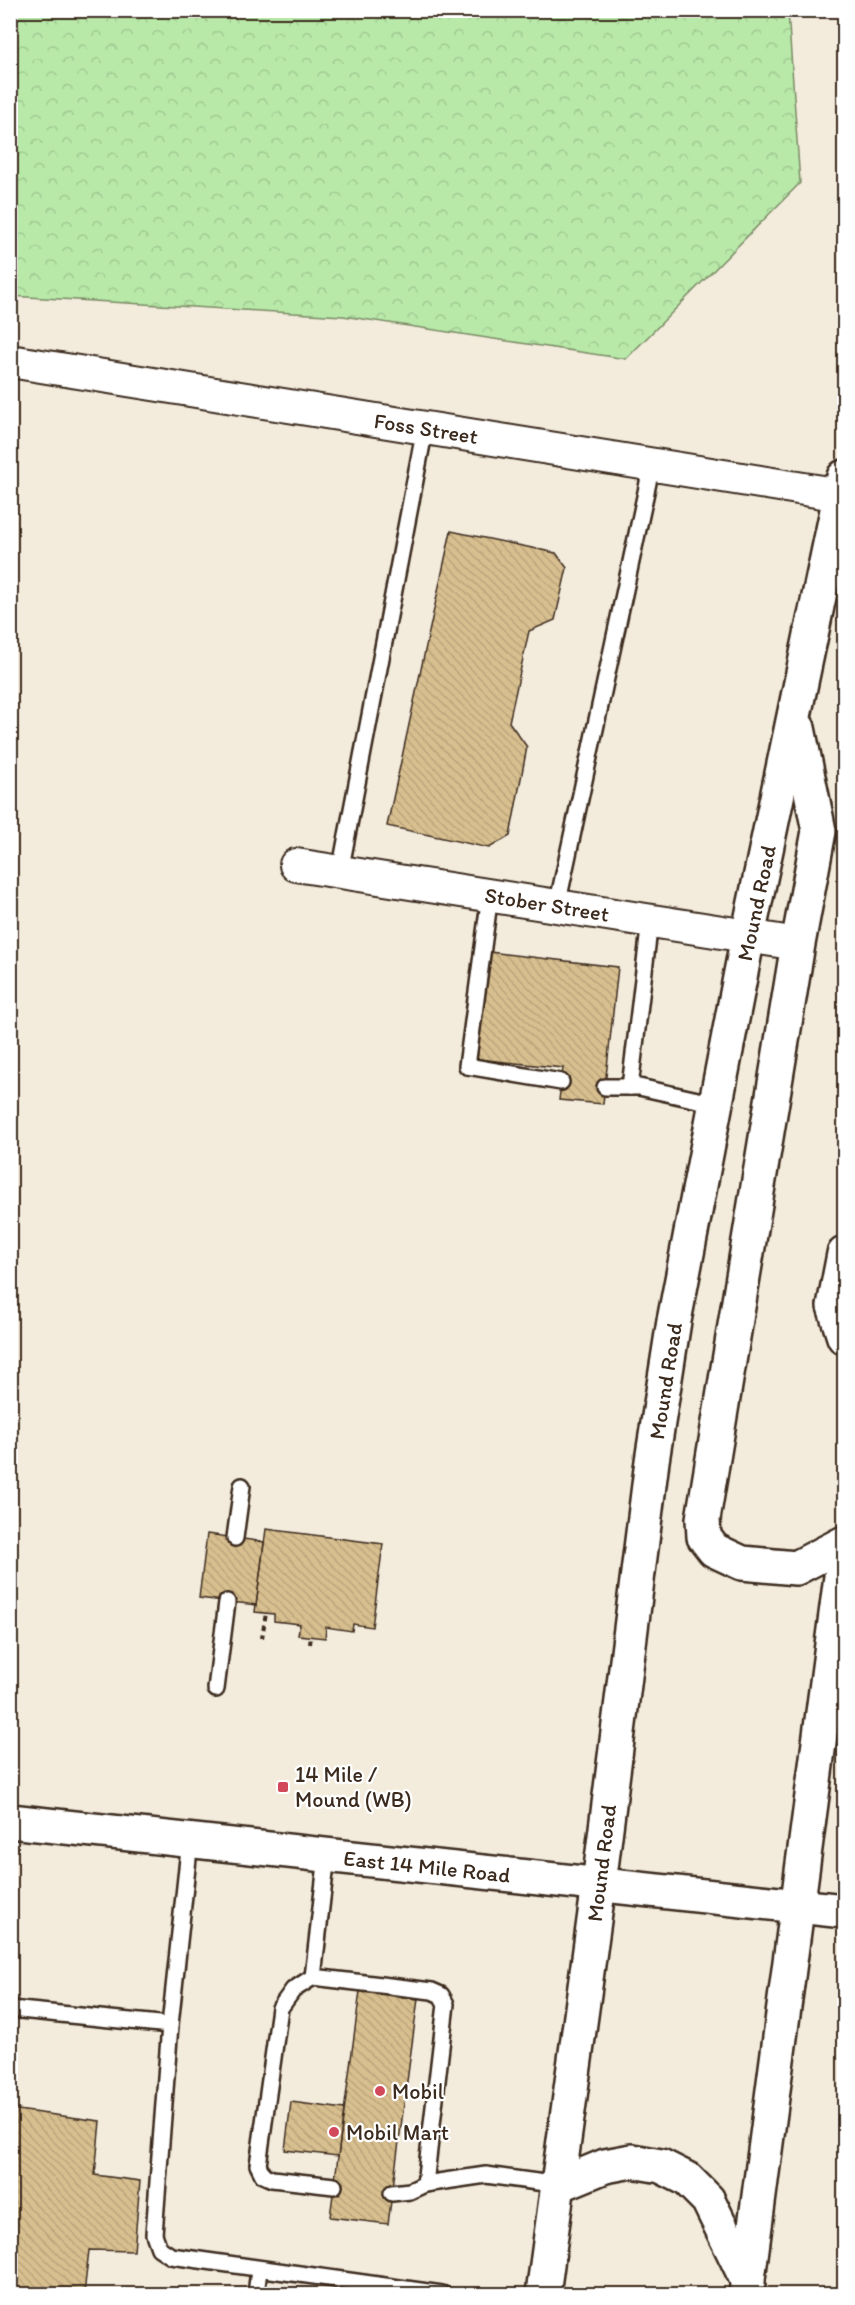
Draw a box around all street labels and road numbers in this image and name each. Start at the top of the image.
street label: Foss Street [372,407,480,450]
street label: Mound Road [731,843,782,964]
street label: Stober Street [483,881,611,928]
street label: Mound Road [643,1321,688,1441]
street label: Mound Road [581,1803,622,1923]
street label: East 14 Mile Road [342,1844,512,1889]

